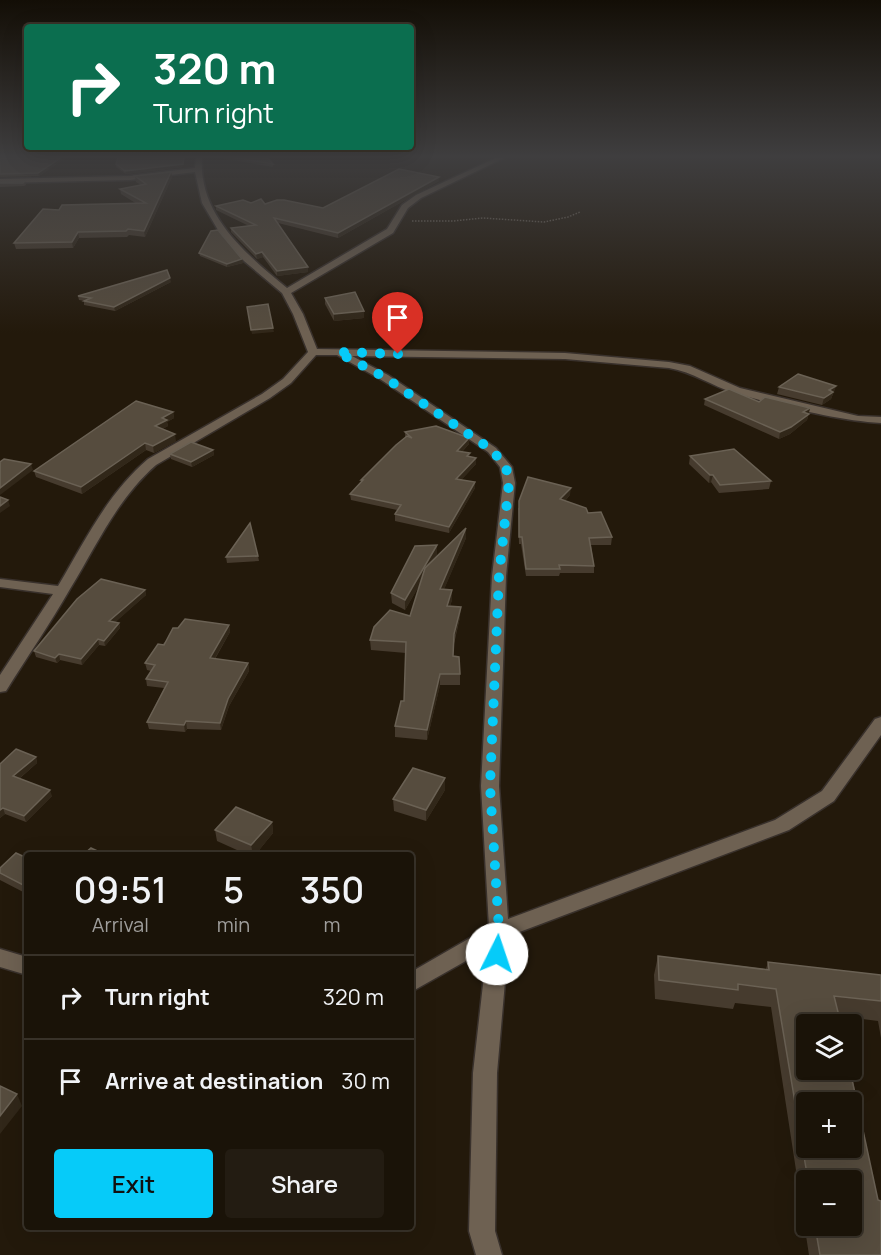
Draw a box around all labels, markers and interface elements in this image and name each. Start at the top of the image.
text: 320 m [153,39,276,97]
icon: right [54,48,132,126]
text: Turn right [153,94,274,131]
pin [372,292,423,354]
icon: arrive [381,301,414,334]
text: 09:51 [74,865,167,914]
text: 5 [223,865,244,914]
text: 350 [300,865,364,914]
text: Arrival [92,911,149,938]
text: min [217,911,250,938]
text: m [324,911,341,938]
position arrow [465,922,529,986]
icon: right [54,981,87,1014]
text: Turn right [105,982,210,1012]
text: 320 m [323,982,384,1012]
map controls [796,1014,862,1236]
button: layers [796,1014,862,1080]
icon: arrive [54,1065,87,1098]
text: Arrive at destination [105,1066,323,1096]
text: 30 m [341,1066,390,1096]
button: + [796,1092,862,1158]
button: Exit [54,1149,213,1218]
button: Share [225,1149,384,1218]
button: − [796,1170,862,1236]

